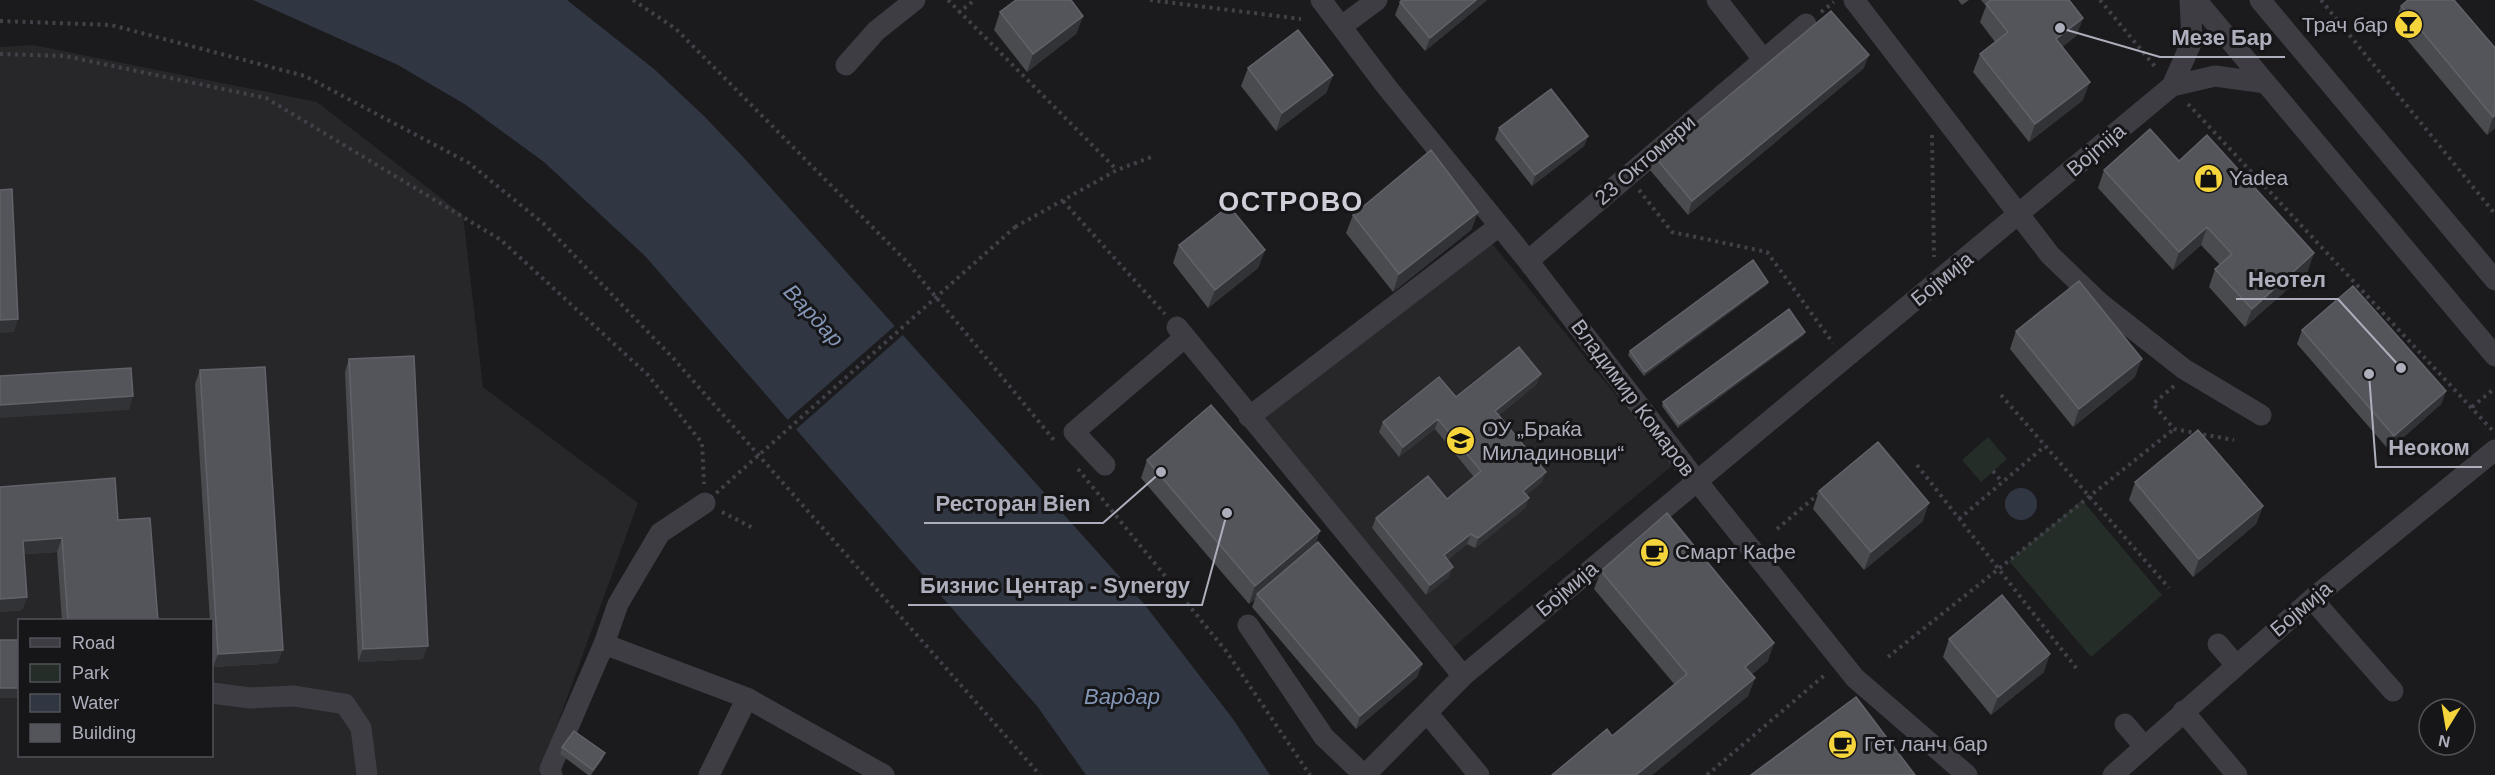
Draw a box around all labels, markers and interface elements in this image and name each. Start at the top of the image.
bar icon: Трач бар [2393,9,2425,41]
place label: Трач бар [2302,13,2388,36]
callout: Мезе Бар [2160,17,2285,57]
text: Мезе Бар [2171,25,2273,50]
street label: 23 Октомври [1590,110,1699,209]
street label: Bojmija [2062,118,2130,181]
shop icon: Yadea [2192,162,2224,194]
place label: Yadea [2229,166,2288,189]
district label: ОСТРОВО [1218,187,1364,217]
street label: Бојмија [1906,247,1977,310]
callout: Неотел [2236,259,2338,299]
text: Неотел [2248,267,2326,292]
water label: Вардар [779,279,849,352]
street label: Владимир Комаров [1567,315,1700,481]
place label: ОУ „Браќа Миладиновци“ [1482,417,1624,464]
school or university icon: ОУ „Браќа Миладиновци“ [1445,425,1477,457]
callout: Неоком [2376,427,2482,467]
text: Неоком [2388,435,2470,460]
callout: Ресторан Bien [924,483,1103,523]
text: Ресторан Bien [936,491,1090,516]
cafe icon: Смарт Кафе [1638,536,1670,568]
place label: Смарт Кафе [1675,540,1796,563]
street label: Бојмија [1531,556,1602,621]
callout: Бизнис Центар - Synergy [908,565,1202,605]
text: Бизнис Центар - Synergy [920,573,1191,598]
street label: Бојмија [2265,576,2336,641]
legend [18,619,213,757]
text: Road [72,633,115,653]
text: Park [72,663,110,683]
water label: Вардар [1084,684,1160,709]
text: Water [72,693,119,713]
north arrow [2417,697,2477,757]
text: Building [72,723,136,743]
cafe icon: Гет ланч бар [1827,728,1859,760]
place label: Гет ланч бар [1864,732,1988,755]
text: N [2437,732,2452,751]

